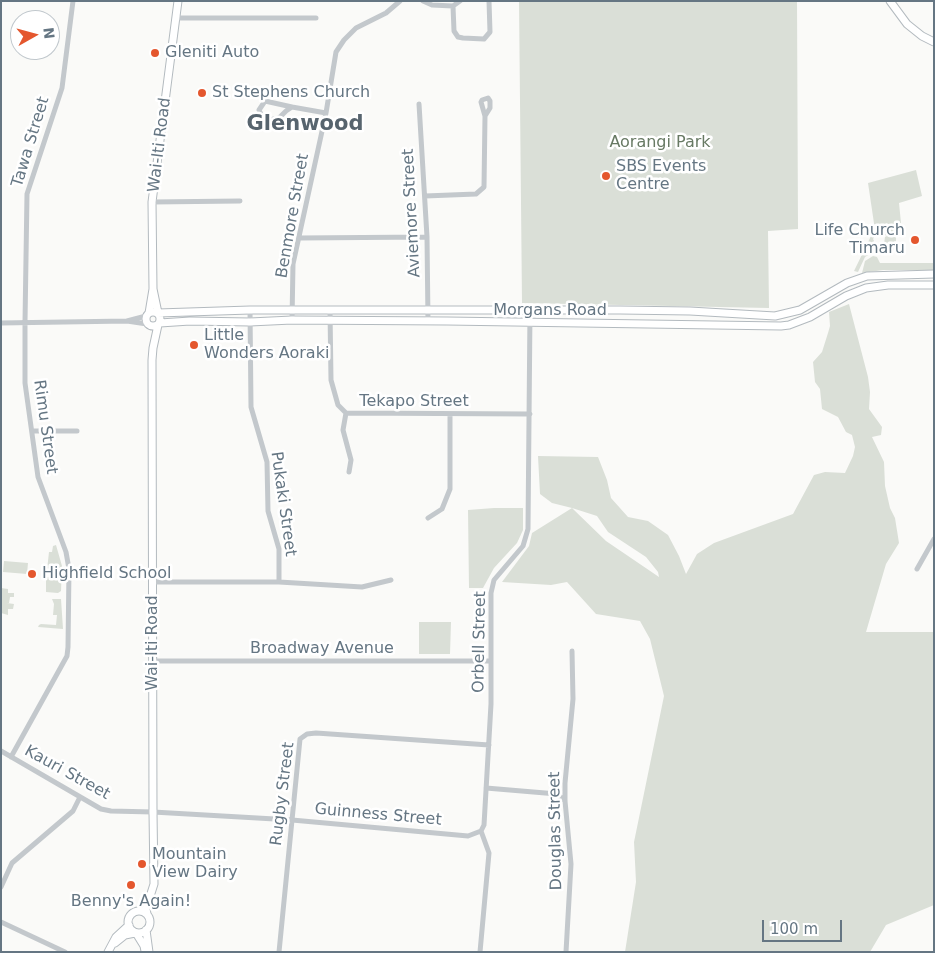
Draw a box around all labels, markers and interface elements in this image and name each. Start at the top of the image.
north arrow [10,10,60,60]
text: N [40,27,58,40]
place label: Gleniti Auto [165,43,259,63]
marker: Gleniti Auto [149,47,161,59]
place label: St Stephens Church [212,83,370,103]
marker: St Stephens Church [196,87,208,99]
street label: Tawa Street [8,94,54,190]
street label: Wai-Iti Road [145,96,175,194]
district label: Glenwood [247,112,363,138]
park label: Aorangi Park [609,133,711,153]
street label: Aviemore Street [399,148,425,278]
street label: Benmore Street [273,152,313,280]
place label: SBS Events Centre [616,157,706,195]
marker: SBS Events Centre [600,170,612,182]
place label: Life Church Timaru [814,221,905,259]
marker: Life Church Timaru [909,234,921,246]
street label: Morgans Road [493,301,607,321]
place label: Little Wonders Aoraki [204,326,329,364]
marker: Little Wonders Aoraki [188,339,200,351]
street label: Rimu Street [29,379,61,475]
street label: Tekapo Street [359,392,469,412]
street label: Pukaki Street [266,450,300,558]
place label: Highfield School [42,564,172,584]
marker: Highfield School [26,568,38,580]
street label: Orbell Street [470,591,490,693]
street label: Wai-Iti Road [143,595,163,691]
street label: Broadway Avenue [250,639,394,659]
street label: Rugby Street [267,741,299,847]
street label: Kauri Street [21,742,113,804]
street label: Douglas Street [545,771,567,891]
street label: Guinness Street [314,800,442,830]
place label: Mountain View Dairy [152,845,238,883]
marker: Mountain View Dairy [136,858,148,870]
marker: Benny's Again! [125,879,137,891]
place label: Benny's Again! [71,892,191,912]
scale bar [765,910,845,942]
text: 100 m [770,920,818,938]

